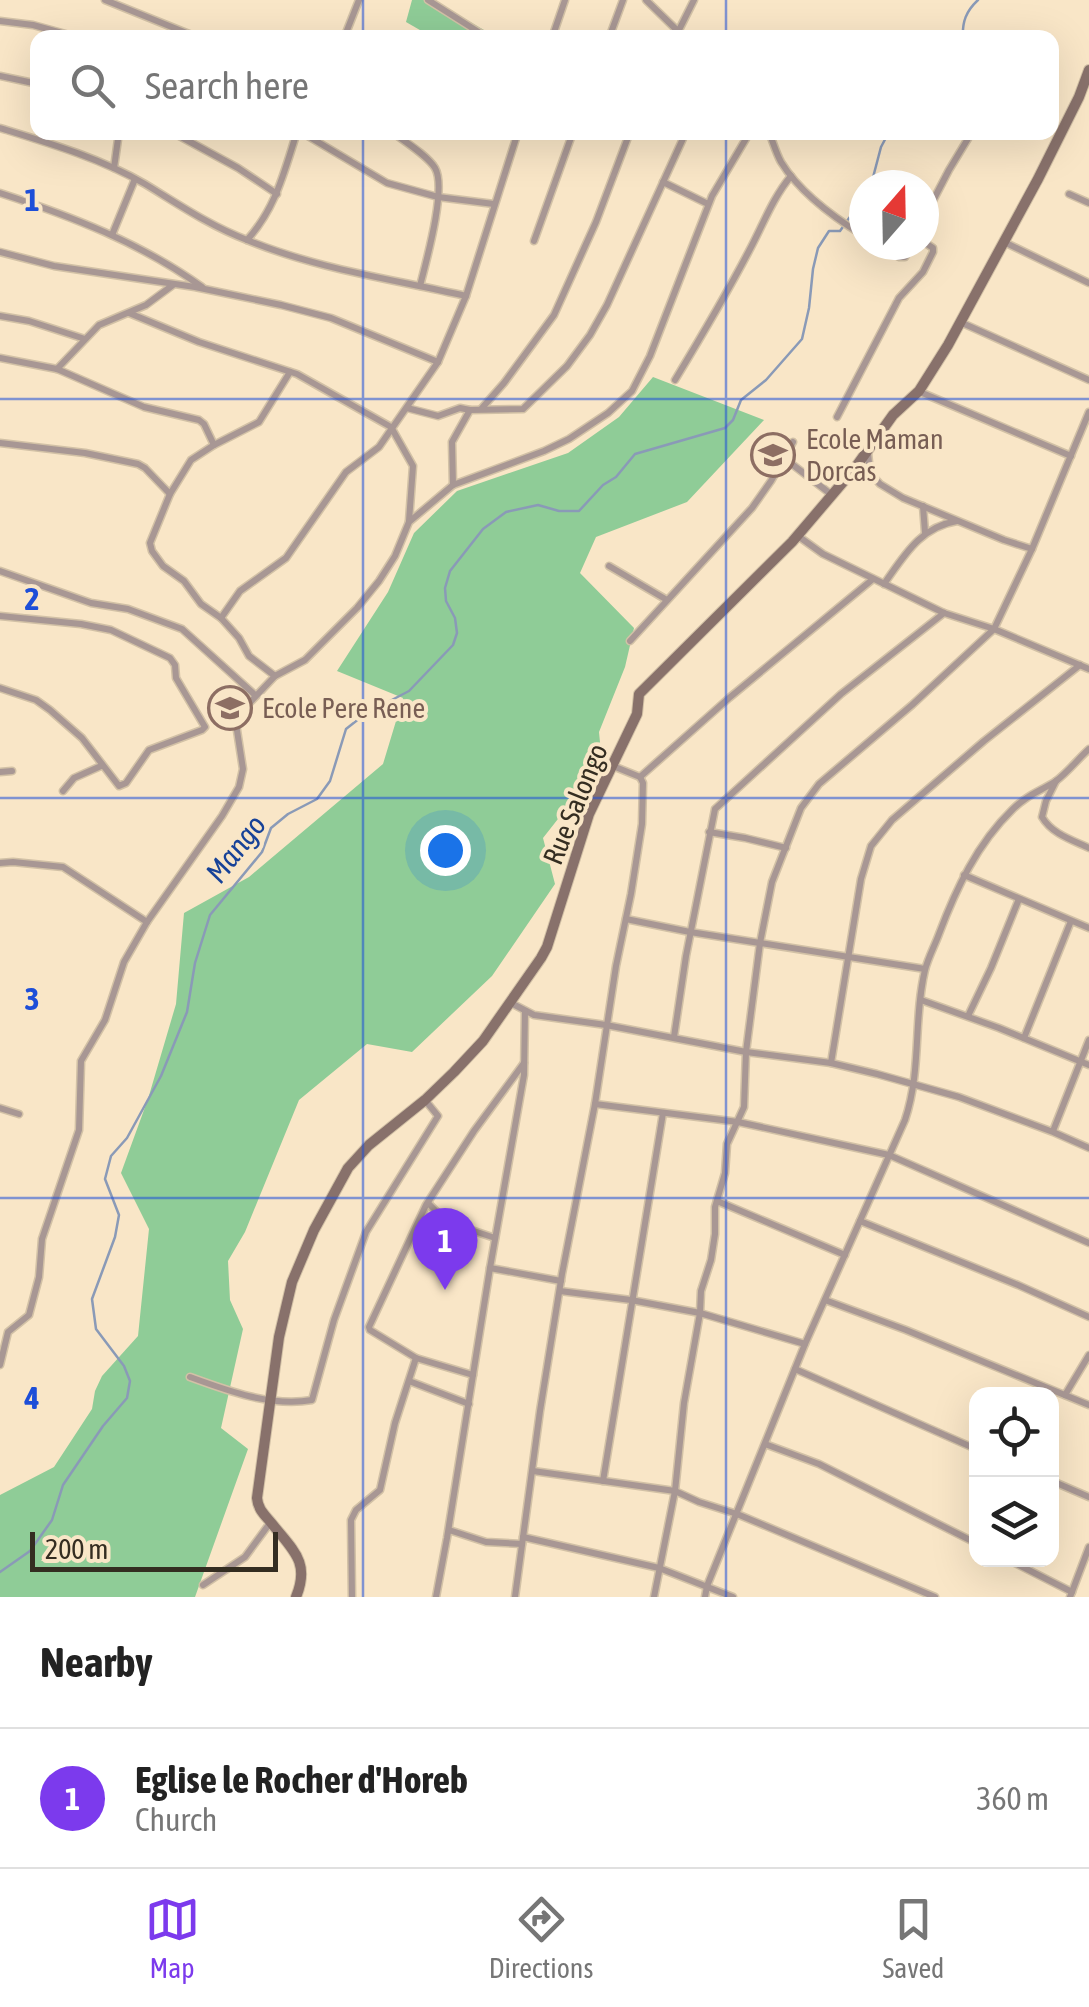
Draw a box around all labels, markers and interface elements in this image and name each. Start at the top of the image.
search box [30,30,1059,140]
icon: search [65,58,120,113]
text: Search here [145,64,309,107]
north arrow [849,170,939,260]
text: 1 [24,181,40,218]
place label: Ecole Maman Dorcas [806,423,944,487]
school or university icon: Ecole Maman Dorcas [750,432,796,478]
text: 2 [24,580,40,617]
school or university icon: Ecole Pere Rene [207,685,253,731]
place label: Ecole Pere Rene [262,692,425,724]
street label: Rue Salongo [536,739,614,869]
water label: Mango [198,808,272,889]
your location [420,825,471,876]
text: 3 [24,980,40,1017]
pin: 1 [412,1208,478,1290]
text: 4 [23,1379,40,1416]
map controls [969,1387,1059,1567]
button: locate [969,1387,1059,1477]
button: layers [969,1477,1059,1567]
scale bar [30,1527,278,1572]
text: 200 m [45,1533,108,1565]
text: Nearby [40,1638,153,1686]
text: Eglise le Rocher d'Horeb [135,1758,468,1801]
text: 1 [65,1780,80,1817]
text: 360 m [976,1780,1049,1817]
text: Church [135,1801,217,1838]
tab: Map [145,1892,200,1984]
tab: Directions [489,1892,593,1984]
tab: Saved [883,1892,944,1984]

